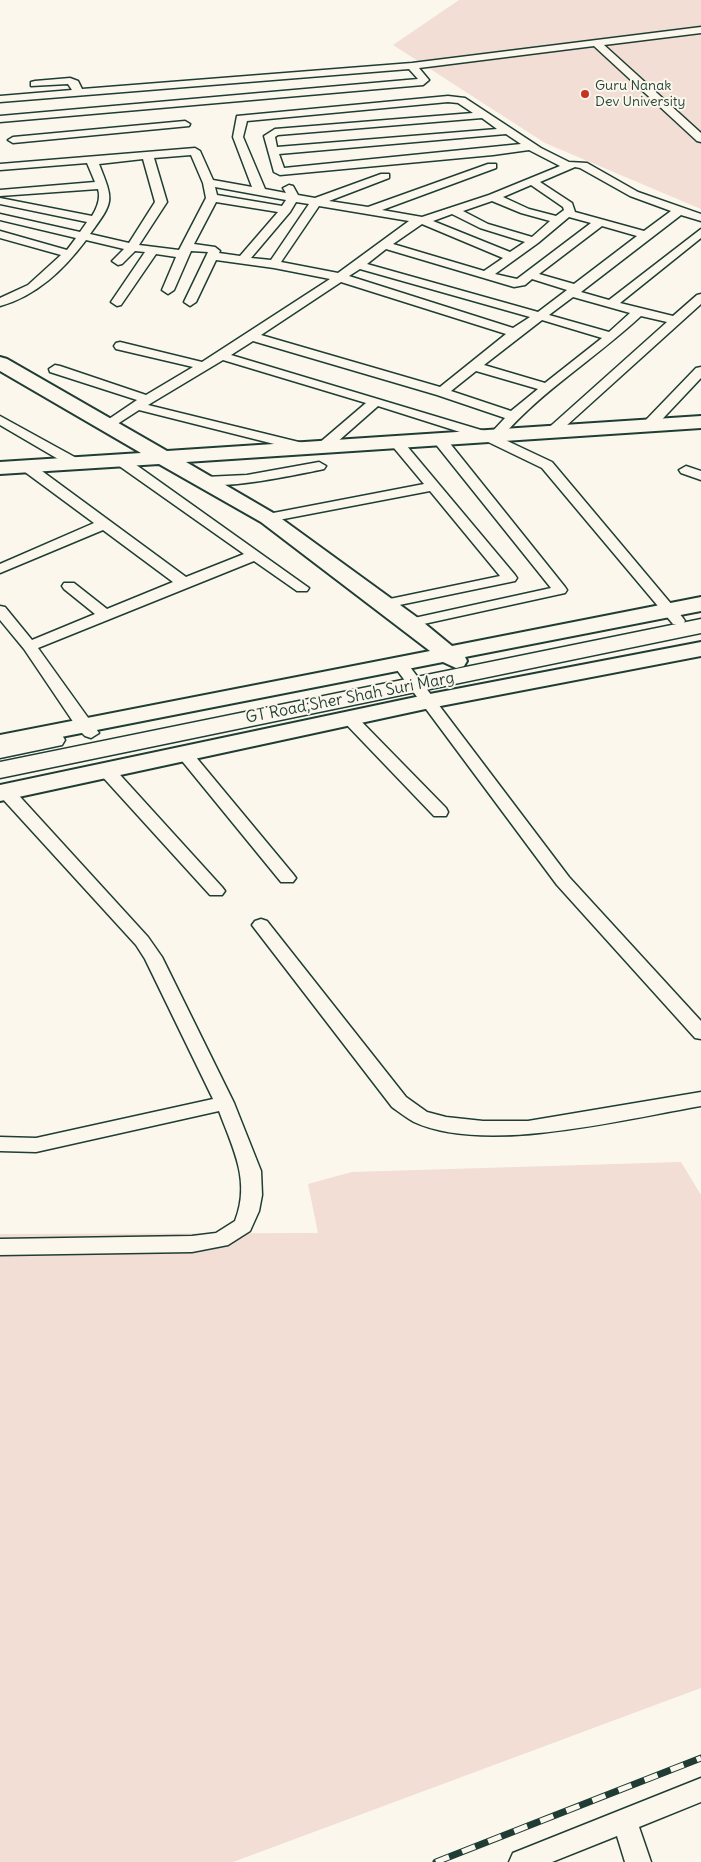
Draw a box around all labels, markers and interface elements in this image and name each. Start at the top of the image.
place label: Guru Nanak Dev University [595,78,685,110]
marker: Guru Nanak Dev University [579,88,591,100]
street label: GT Road;Sher Shah Suri Marg [244,668,456,728]

